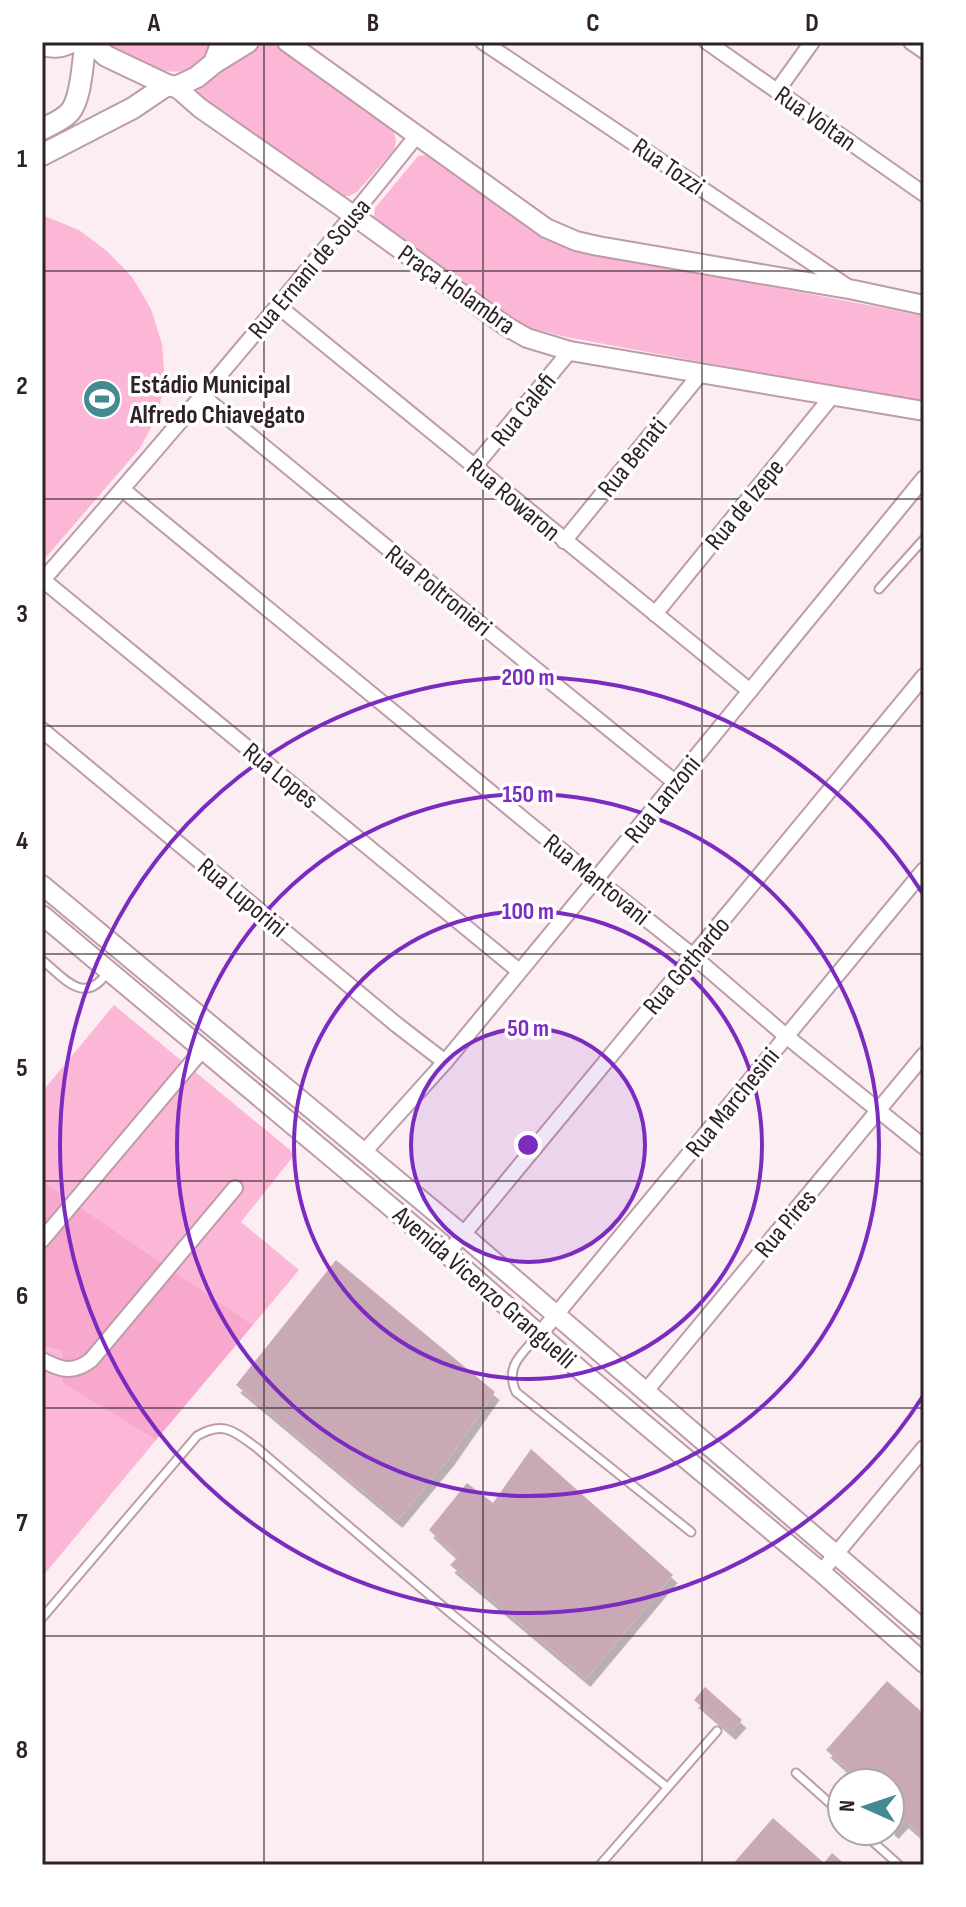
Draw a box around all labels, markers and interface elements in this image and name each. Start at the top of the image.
text: A [147,8,161,39]
text: B [367,8,379,39]
text: C [586,8,600,39]
text: D [805,8,819,39]
street label: Rua Voltan [768,80,862,158]
street label: Rua Tozzi [626,132,710,202]
text: 1 [17,144,27,175]
street label: Rua Ernani de Sousa [242,192,378,346]
street label: Praça Holambra [392,239,521,342]
street label: Rua Calefi [485,367,563,453]
place label: Estádio Municipal Alfredo Chiavegato [129,370,305,431]
text: 2 [16,371,28,402]
sports icon: Estádio Municipal Alfredo Chiavegato [81,378,123,420]
street label: Rua Benati [592,412,674,504]
street label: Rua Rowaron [460,452,566,548]
street label: Rua de Izepe [699,453,791,557]
street label: Rua Poltronieri [379,539,498,644]
text: 3 [16,599,28,630]
text: 200 m [501,663,555,692]
street label: Rua Lopes [236,737,324,816]
street label: Rua Lanzoni [619,750,708,850]
text: 150 m [502,780,554,809]
text: 4 [16,826,28,857]
street label: Rua Mantovani [537,828,655,932]
street label: Rua Luporini [191,852,293,945]
text: 100 m [502,897,554,926]
street label: Rua Gothardo [637,911,737,1021]
text: 50 m [507,1014,549,1043]
street label: Rua Marchesini [680,1042,787,1164]
text: 5 [16,1053,28,1084]
centre of rings [514,1131,542,1159]
street label: Rua Pires [749,1183,824,1264]
street label: Avenida Vicenzo Granguelli [385,1200,582,1376]
text: 6 [16,1281,28,1312]
text: 7 [16,1508,28,1539]
text: 8 [16,1735,28,1766]
north arrow [826,1767,906,1847]
text: N [834,1799,861,1813]

